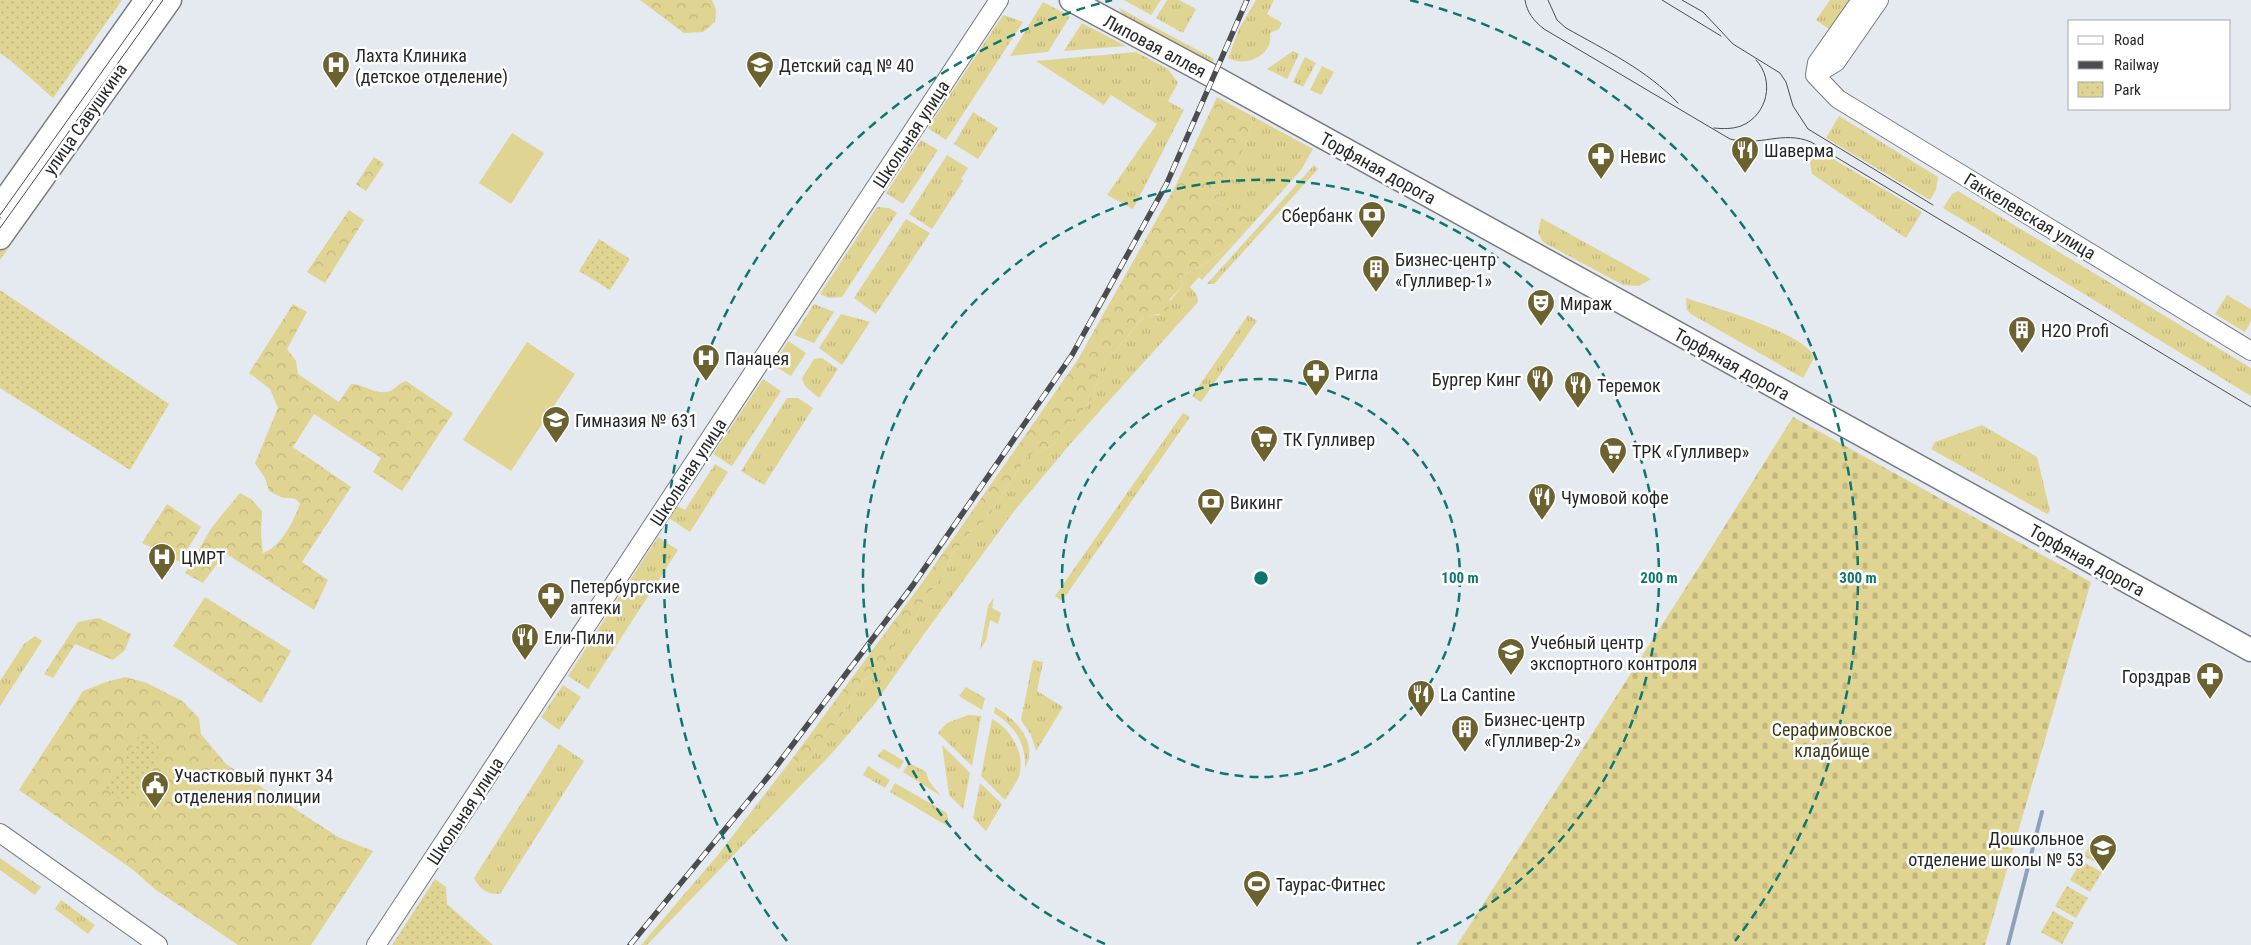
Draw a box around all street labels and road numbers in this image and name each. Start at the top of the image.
street label: Липовая аллея [1100,10,1210,82]
street label: улица Савушкина [39,59,131,179]
street label: Школьная улица [868,76,954,192]
street label: Торфяная дорога [1317,128,1439,208]
street label: Гаккелевская улица [1960,168,2100,264]
street label: Торфяная дорога [1671,324,1793,404]
street label: Школьная улица [645,414,731,530]
street label: Торфяная дорога [2026,520,2148,600]
street label: Школьная улица [422,753,508,869]

